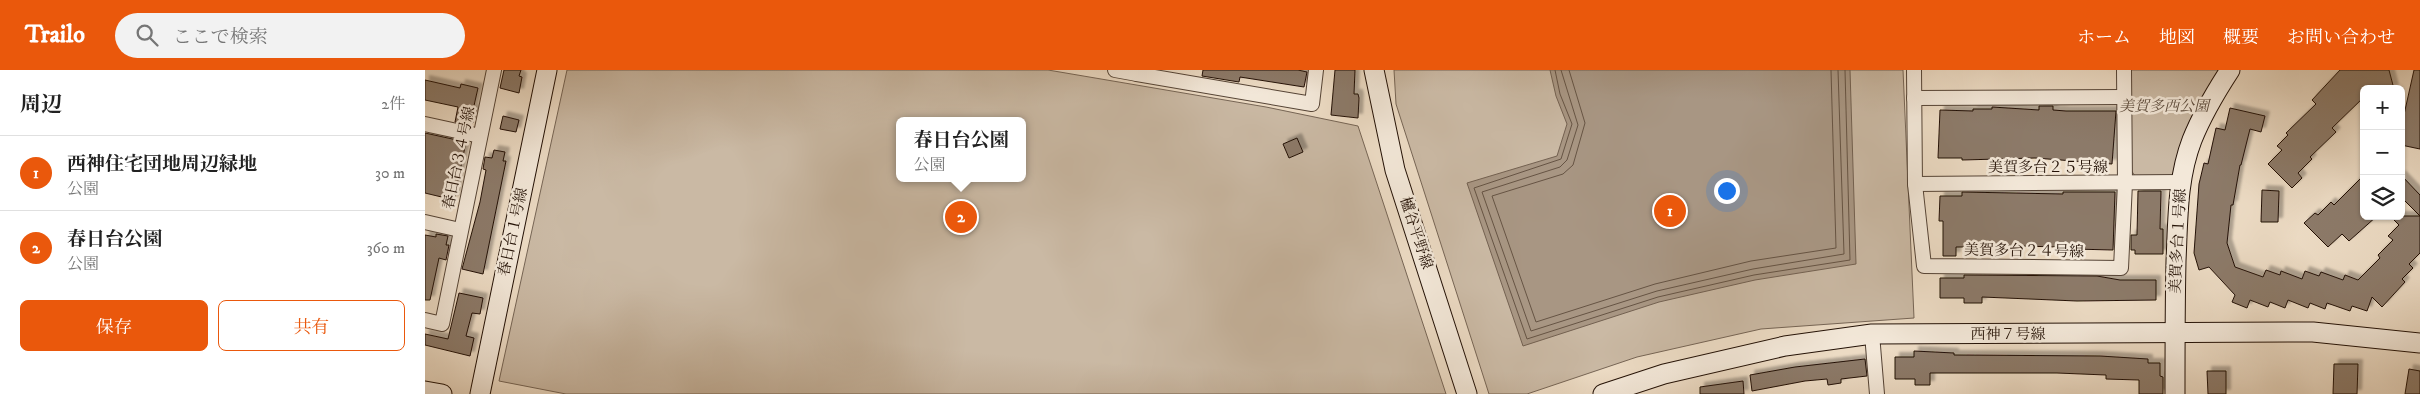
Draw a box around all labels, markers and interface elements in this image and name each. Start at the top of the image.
search box [115,13,465,58]
text: Trailo [25,20,85,50]
icon: search [133,21,161,49]
text: ここで検索 [173,26,268,49]
text: ホーム [2077,27,2131,49]
text: 地図 [2159,27,2195,49]
text: 概要 [2223,27,2259,49]
text: お問い合わせ [2287,27,2395,49]
map controls [2360,85,2405,220]
button: + [2360,85,2405,130]
text: 周辺 [20,92,62,118]
text: 2件 [381,94,405,114]
park label: 美賀多西公園 [2119,97,2212,116]
street label: 春日台３４号線 [439,105,479,211]
popup [896,117,1026,182]
text: 春日台公園 [913,129,1009,152]
button: − [2360,130,2405,175]
text: 西神住宅団地周辺緑地 [67,153,257,176]
text: 公園 [913,155,946,175]
street label: 美賀多台２５号線 [1988,158,2108,177]
text: 1 [33,163,39,183]
text: 30 m [375,163,405,183]
button: layers [2360,175,2405,220]
your location [1714,178,1740,204]
text: 公園 [67,179,99,199]
street label: 春日台１号線 [494,186,532,278]
street label: 美賀多台１号線 [2166,188,2190,294]
pin: 1 [1654,192,1686,230]
street label: 櫨谷平野線 [1395,194,1437,272]
pin: 2 [945,198,977,236]
text: 春日台公園 [67,228,162,251]
text: 2 [32,238,40,258]
text: 360 m [367,238,405,258]
street label: 美賀多台２４号線 [1964,240,2084,262]
text: 公園 [67,254,99,274]
button: 保存 [20,300,208,351]
button: 共有 [218,300,405,351]
street label: 西神７号線 [1970,325,2046,344]

